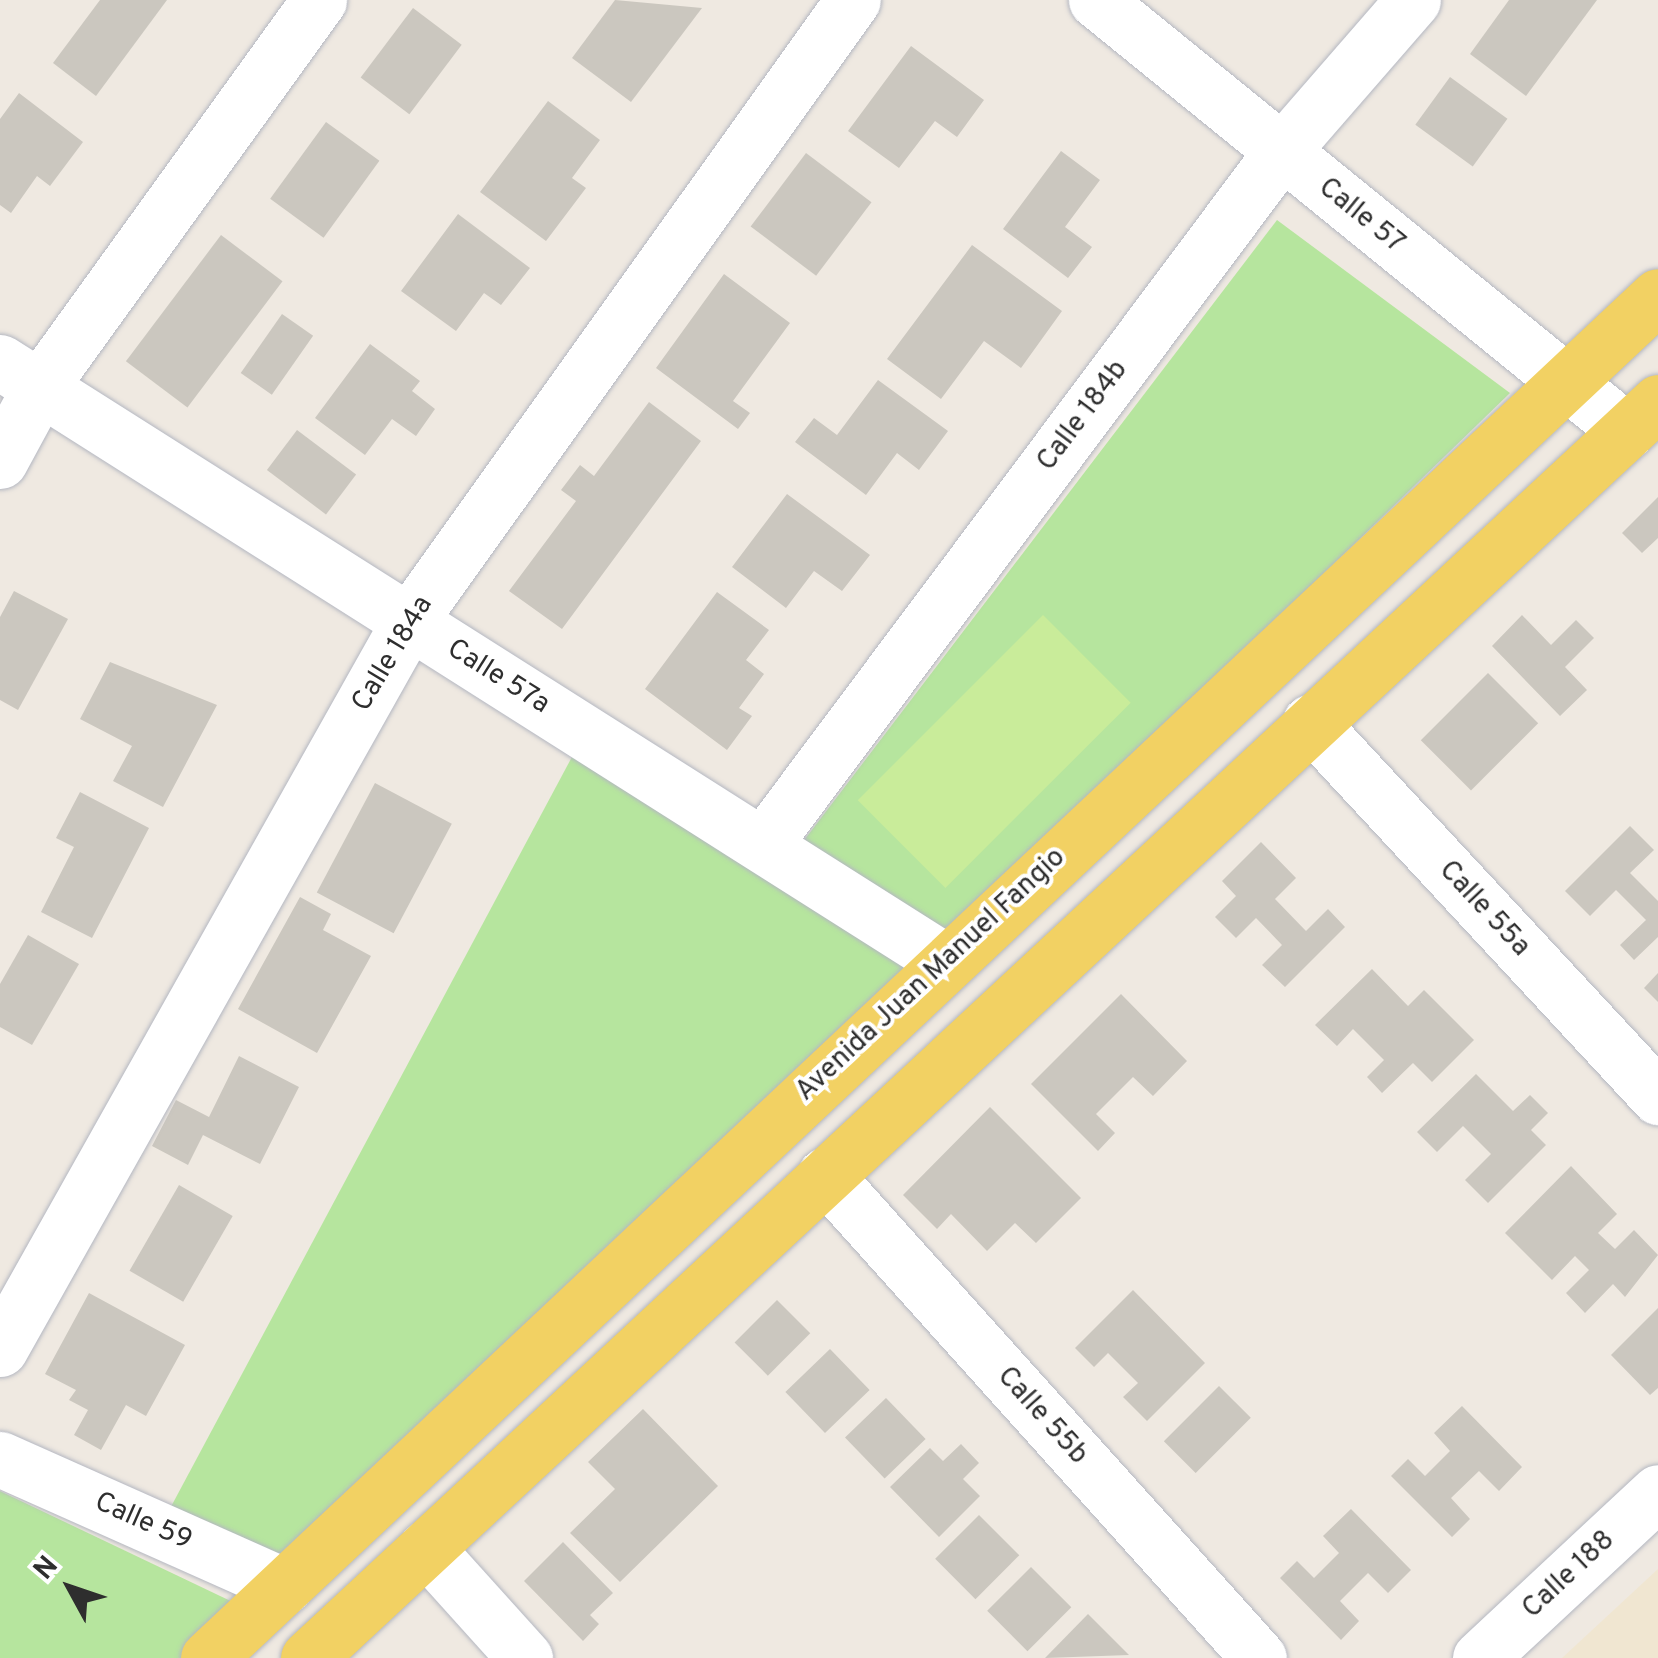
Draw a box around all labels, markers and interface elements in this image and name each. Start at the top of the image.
street label: Calle 57 [1311,171,1411,261]
street label: Calle 184b [1031,354,1135,478]
street label: Calle 184a [345,590,441,718]
street label: Calle 57a [440,632,556,722]
street label: Avenida Juan Manuel Fangio [789,841,1073,1109]
street label: Calle 55a [1431,854,1537,964]
street label: Calle 55b [989,1360,1095,1472]
street label: Calle 59 [89,1486,197,1558]
street label: Calle 188 [1516,1524,1622,1626]
north arrow [20,1538,120,1638]
text: N [27,1549,67,1588]

